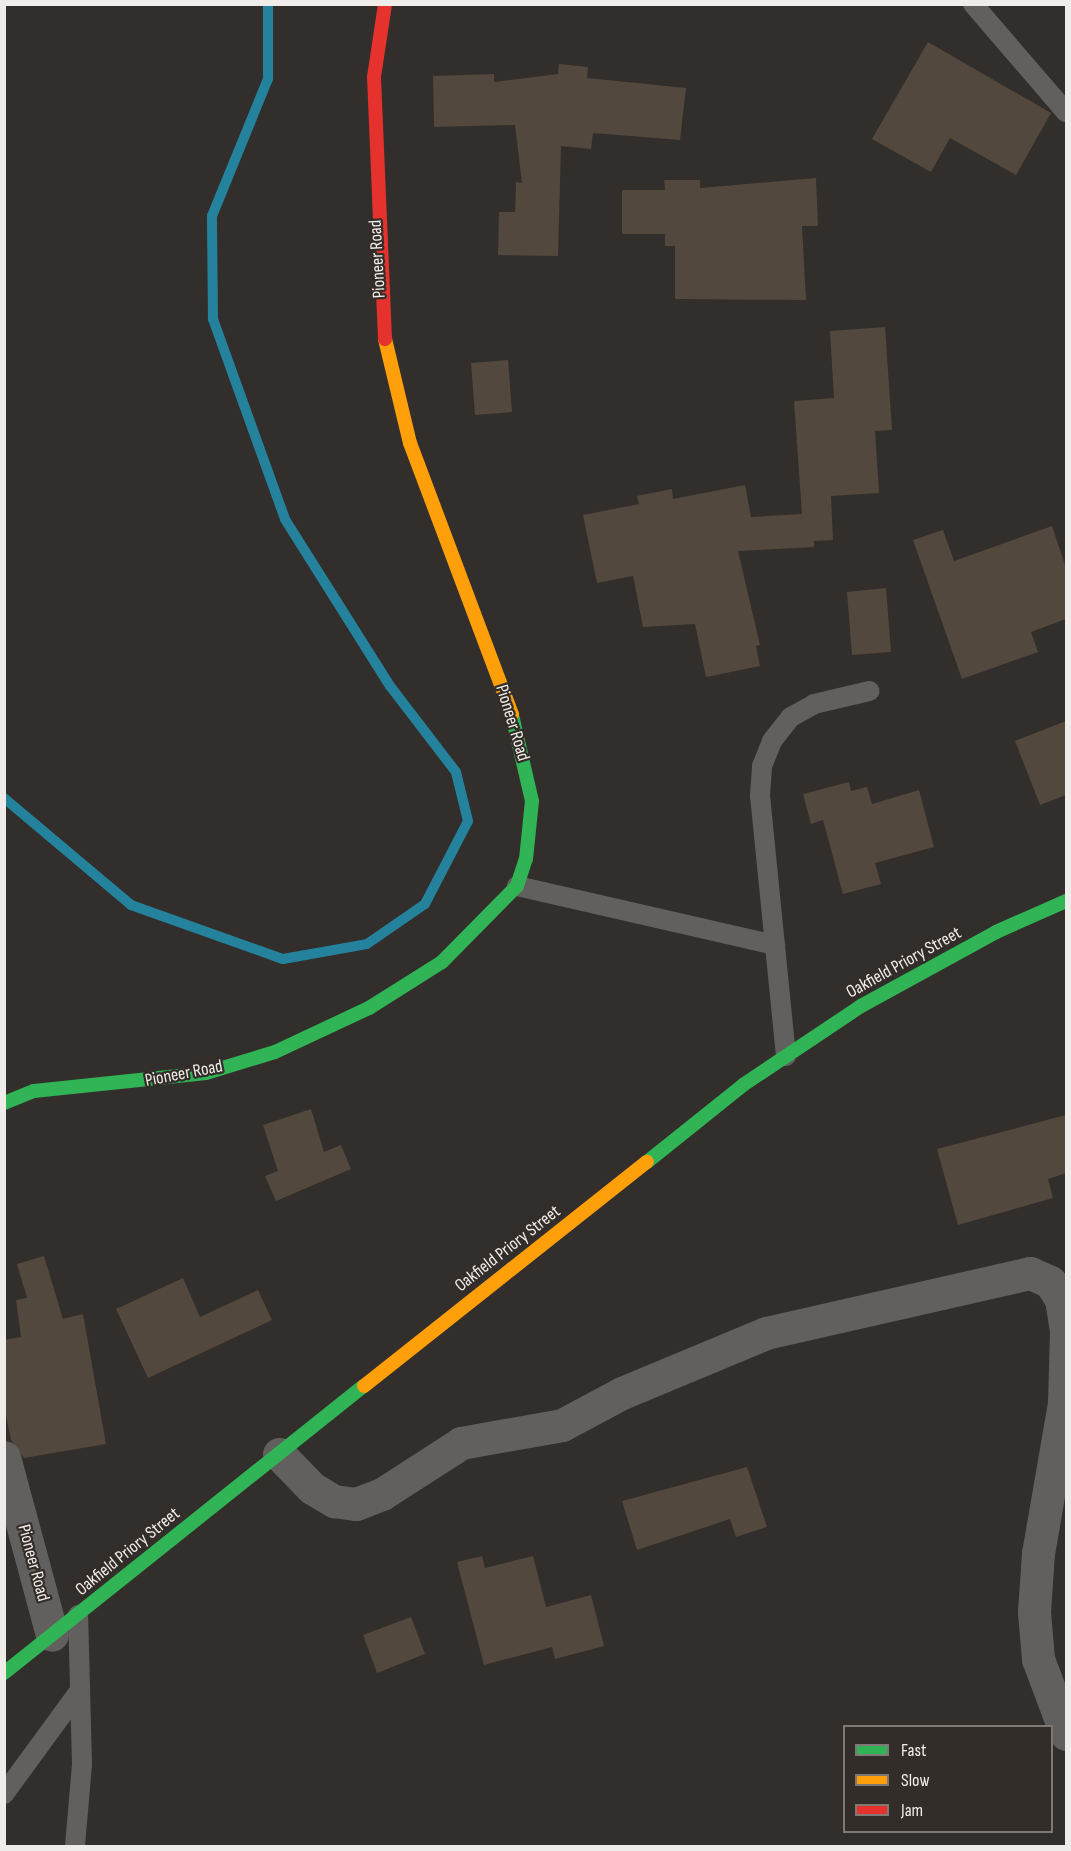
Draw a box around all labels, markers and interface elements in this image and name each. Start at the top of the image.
street label: Pioneer Road [365,219,391,299]
street label: Pioneer Road [490,682,534,764]
street label: Oakfield Priory Street [843,923,965,1003]
street label: Pioneer Road [143,1056,225,1092]
street label: Oakfield Priory Street [451,1201,565,1297]
street label: Oakfield Priory Street [71,1503,185,1601]
street label: Pioneer Road [12,1522,54,1604]
legend [843,1725,1053,1833]
text: Fast [901,1740,926,1761]
text: Slow [901,1770,930,1791]
text: Jam [901,1800,923,1821]

